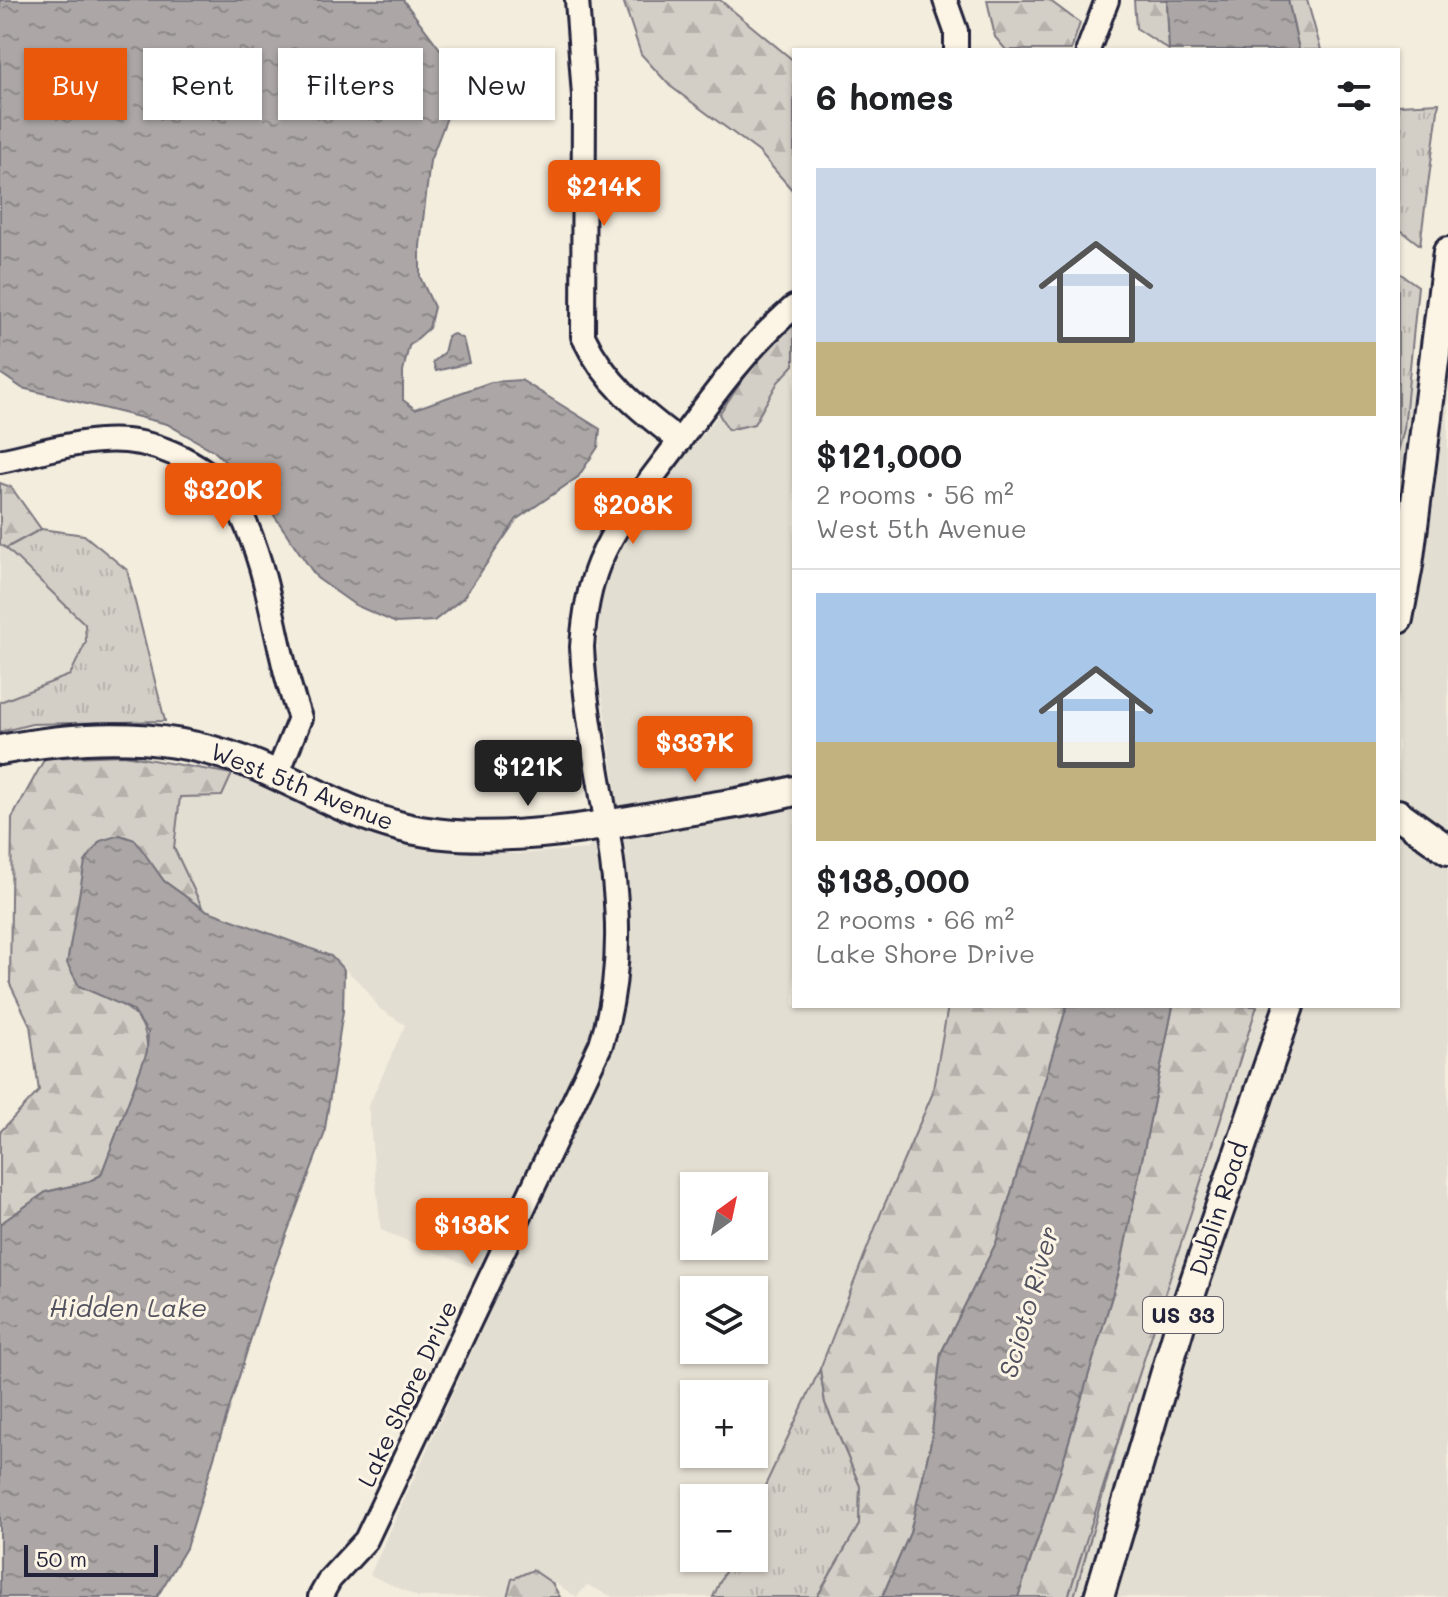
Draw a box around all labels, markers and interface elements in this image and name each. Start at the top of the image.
chip: Buy [24,48,127,120]
chip: Rent [143,48,262,120]
chip: Filters [278,48,423,120]
chip: New [439,48,555,120]
text: 6 homes [816,74,954,119]
icon: filters [1332,74,1376,118]
pin: $214K [548,160,660,228]
text: $214K [566,169,642,203]
icon: home [1024,220,1168,364]
text: $121,000 [816,432,962,477]
pin: $320K [167,463,279,531]
text: $320K [183,472,263,506]
text: 2 rooms · 56 m² [816,477,1014,511]
pin: $208K [577,478,689,546]
text: $208K [593,487,673,521]
text: West 5th Avenue [816,511,1027,545]
icon: home [1024,645,1168,789]
pin: $337K [639,716,751,784]
text: $337K [656,725,734,759]
street label: West 5th Avenue [207,735,399,836]
pin: $121K [472,740,584,808]
text: $121K [493,749,563,783]
text: $138,000 [816,857,970,902]
text: 2 rooms · 66 m² [816,902,1014,936]
text: Lake Shore Drive [816,936,1035,970]
street label: Dublin Road [1181,1138,1254,1279]
north arrow [680,1172,768,1260]
map controls [680,1172,768,1572]
pin: $138K [416,1198,528,1266]
text: $138K [434,1207,510,1241]
water label: Scioto River [990,1222,1066,1381]
button: layers [680,1276,768,1364]
water label: Hidden Lake [49,1290,207,1324]
street label: Lake Shore Drive [350,1295,463,1492]
road number: US 33 [1143,1297,1223,1333]
button: + [680,1380,768,1468]
button: − [680,1484,768,1572]
scale bar [24,1541,158,1577]
text: 50 m [36,1544,87,1573]

